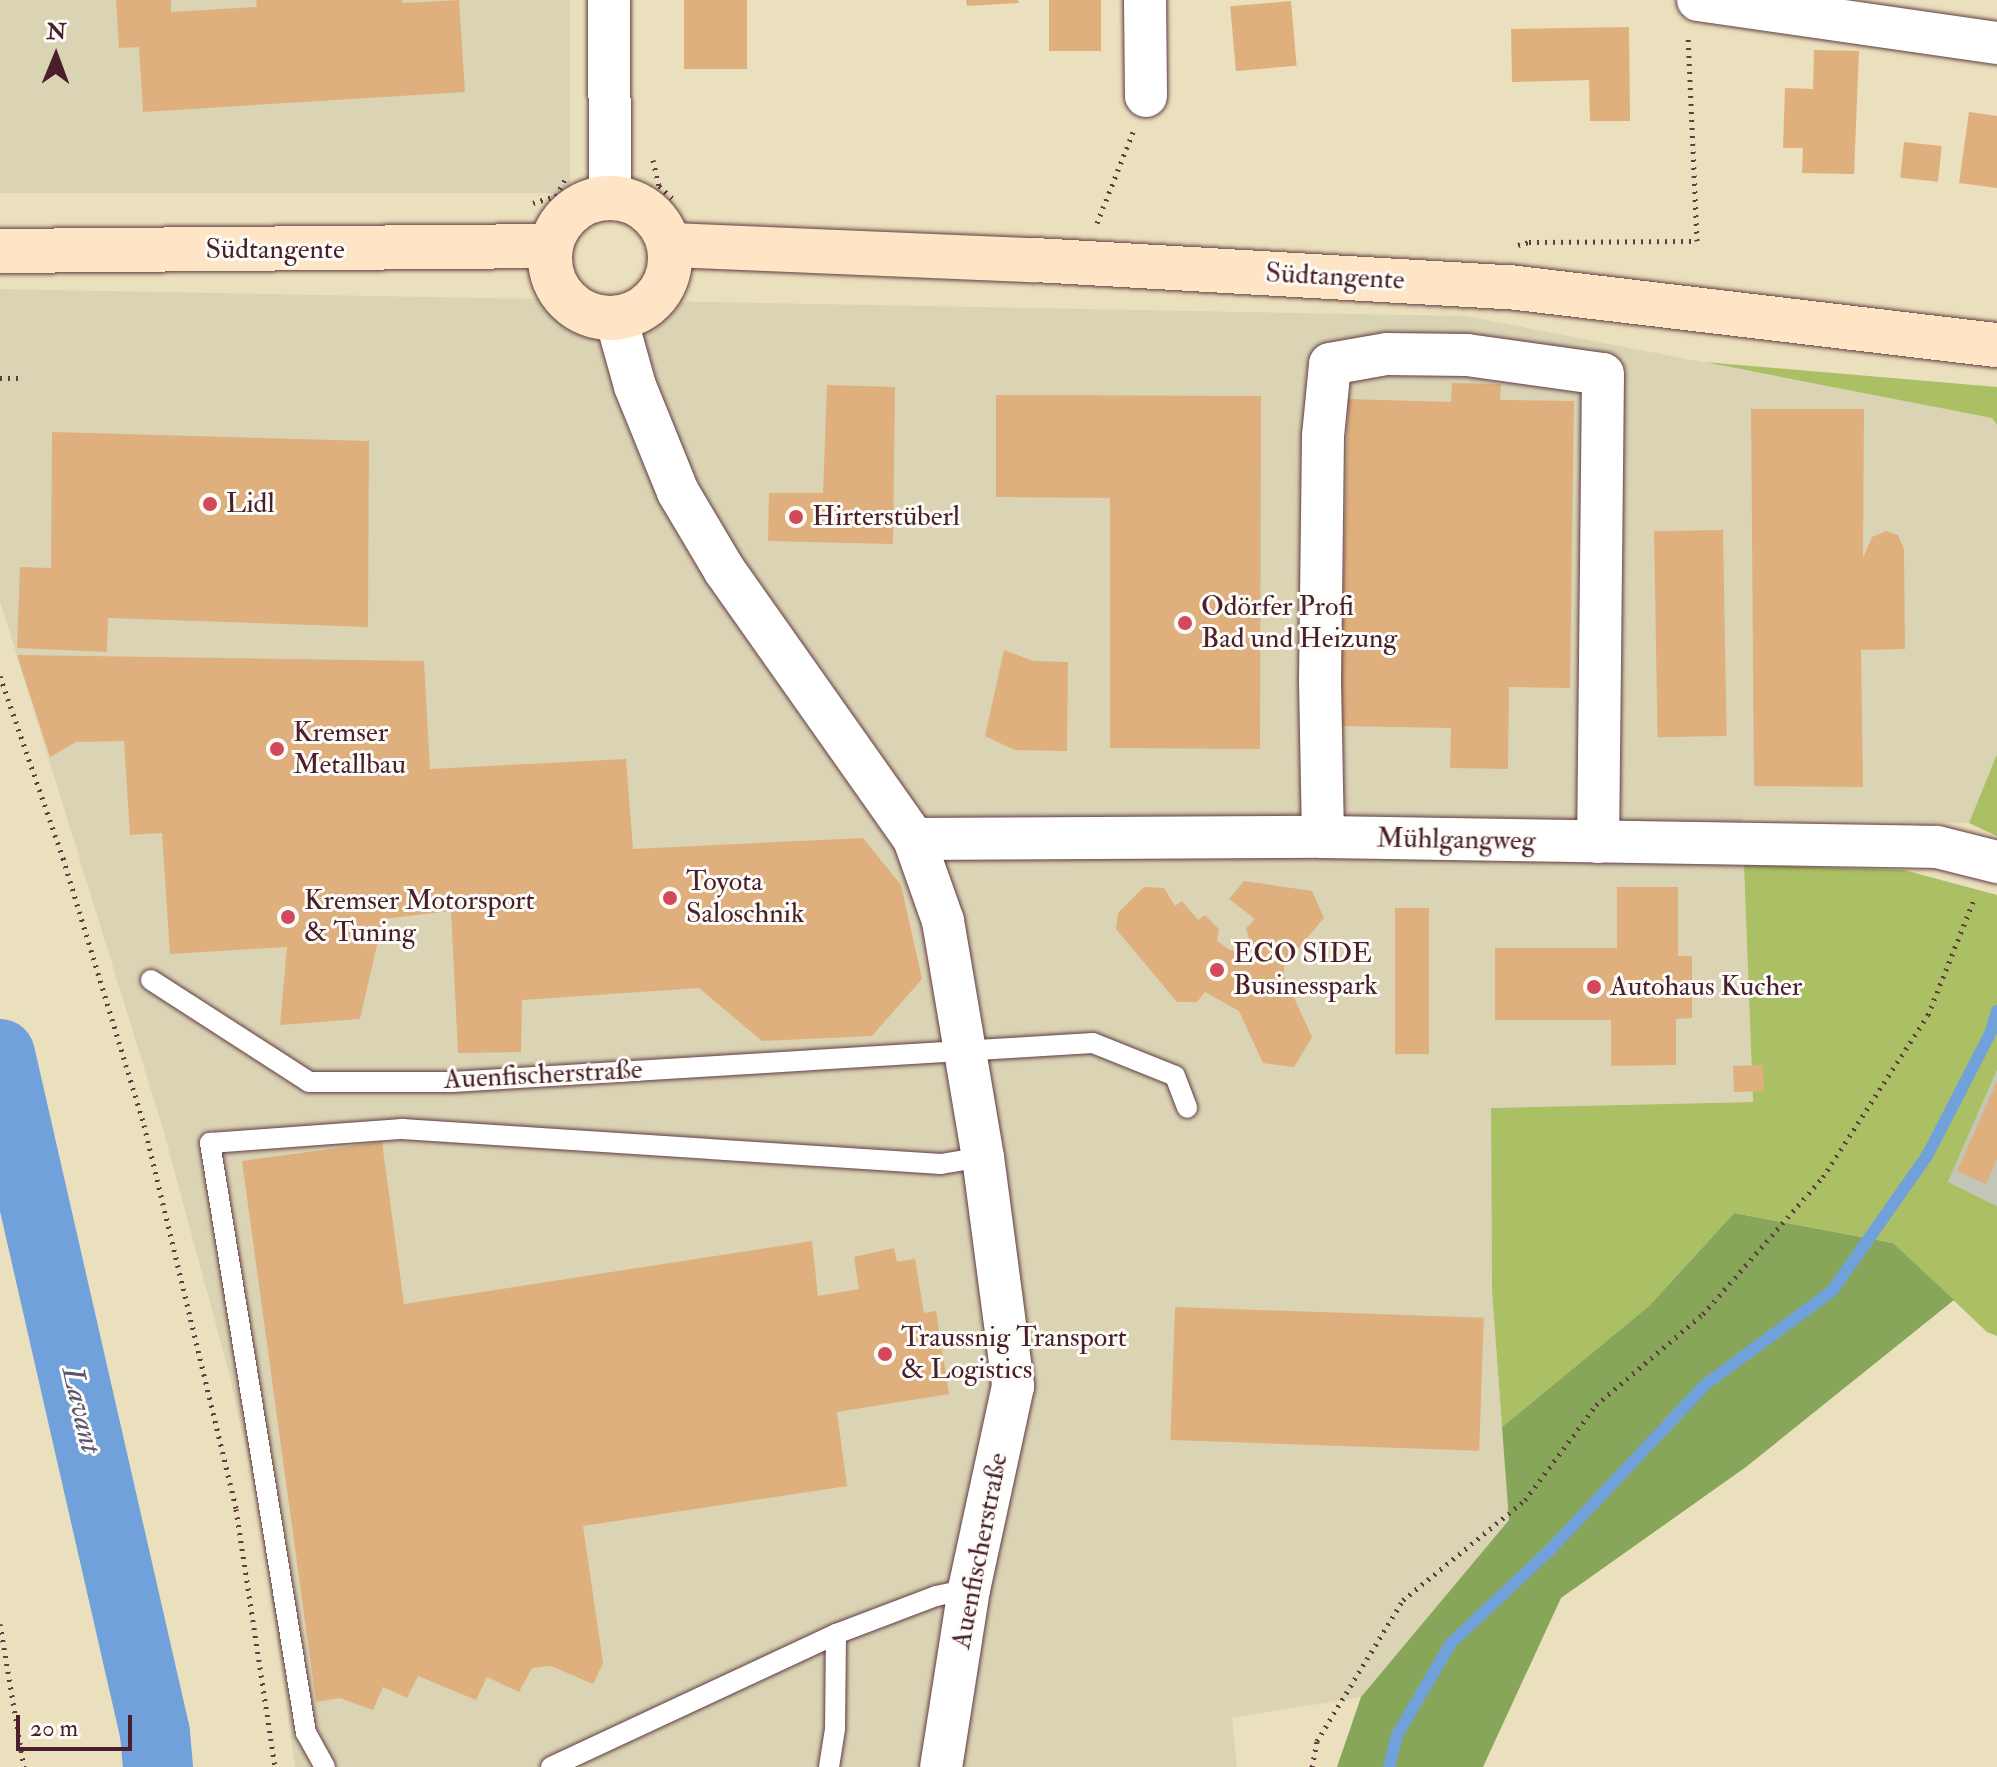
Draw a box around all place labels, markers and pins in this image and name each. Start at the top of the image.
place label: Lidl [226,487,275,521]
marker: Lidl [201,495,219,513]
place label: Hirterstüberl [812,500,960,534]
marker: Hirterstüberl [787,508,805,526]
place label: Odörfer Profi Bad und Heizung [1201,590,1397,656]
marker: Odörfer Profi Bad und Heizung [1176,614,1194,632]
place label: Kremser Metallbau [293,716,406,782]
marker: Kremser Metallbau [268,740,286,758]
place label: Toyota Saloschnik [686,865,804,931]
place label: Kremser Motorsport & Tuning [304,884,535,950]
marker: Toyota Saloschnik [661,889,679,907]
marker: Kremser Motorsport & Tuning [279,908,297,926]
place label: ECO SIDE Businesspark [1233,937,1378,1003]
marker: ECO SIDE Businesspark [1208,961,1226,979]
place label: Autohaus Kucher [1610,970,1802,1004]
marker: Autohaus Kucher [1585,978,1603,996]
place label: Traussnig Transport & Logistics [901,1321,1127,1387]
marker: Traussnig Transport & Logistics [876,1345,894,1363]

